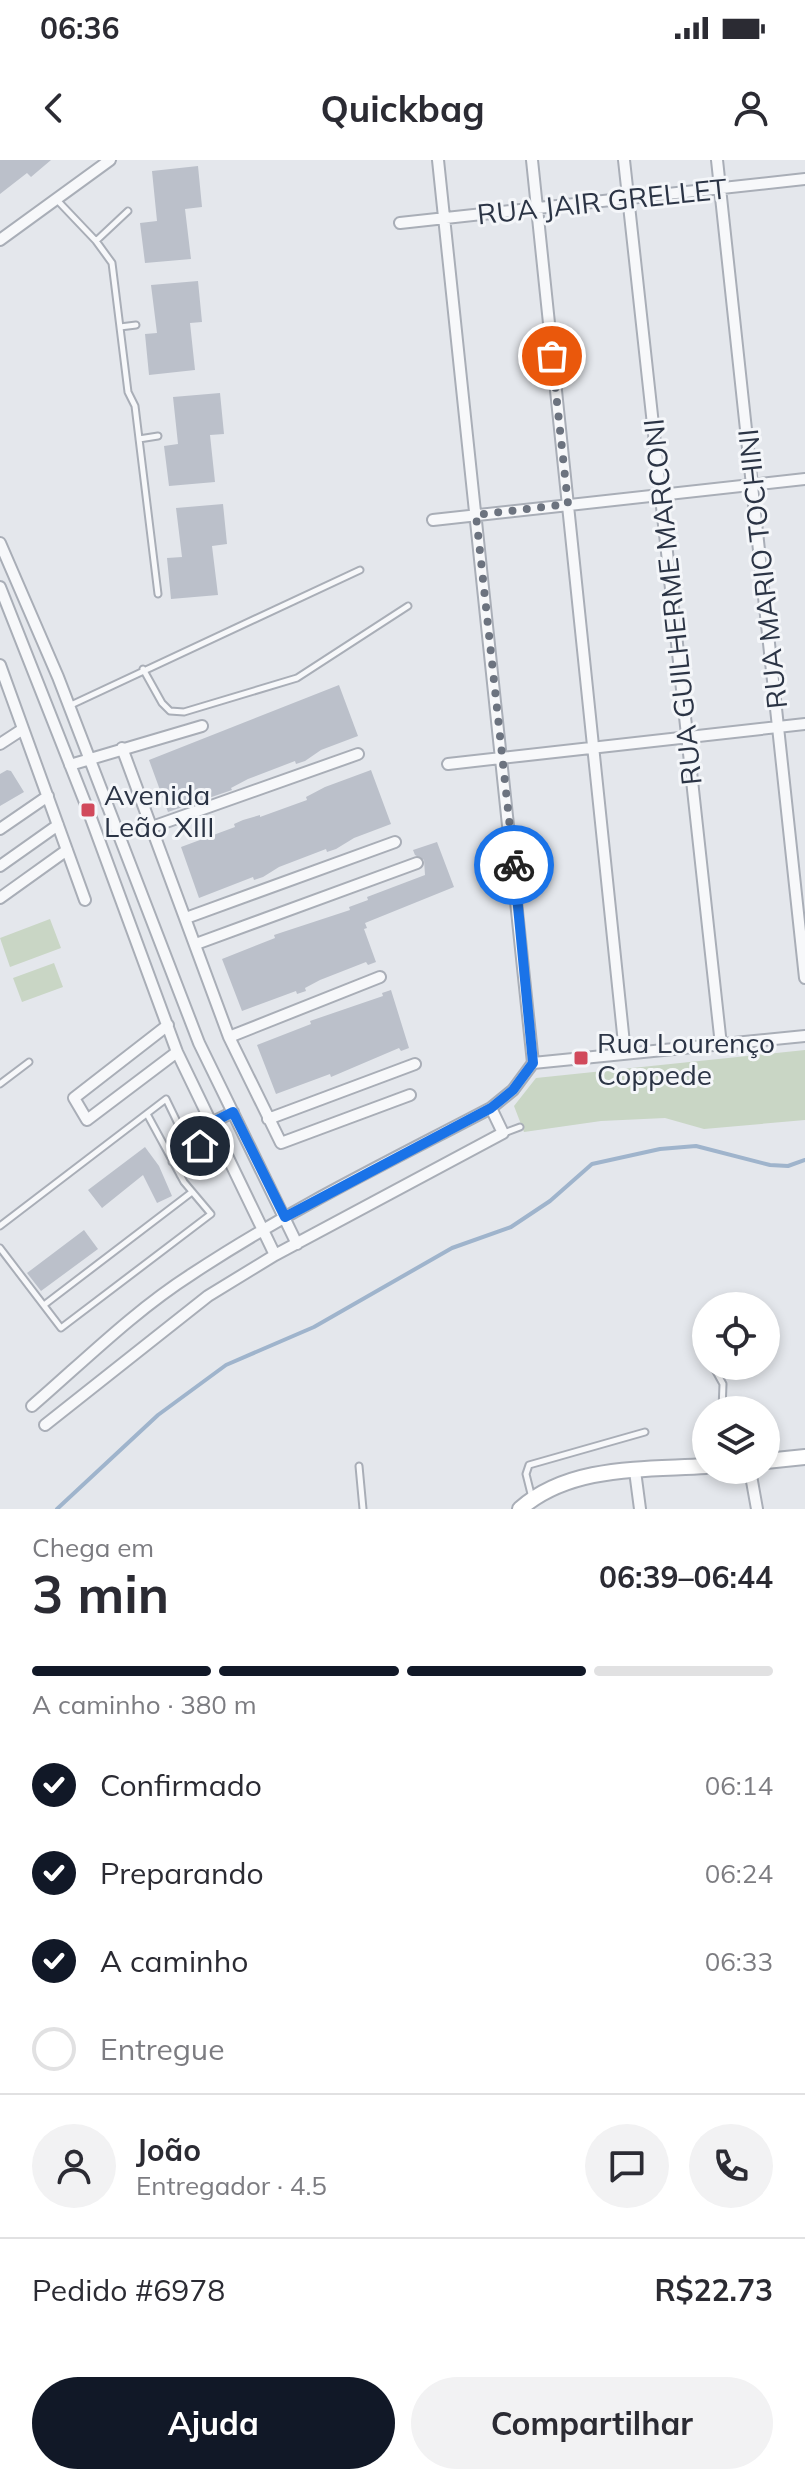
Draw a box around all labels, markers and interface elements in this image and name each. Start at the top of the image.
text: 06:36 [40,9,119,47]
icon: back [32,86,76,130]
text: Quickbag [320,86,485,131]
icon: person [729,86,773,130]
street label: RUA JAIR GRELLET [475,170,729,232]
pin [518,322,586,390]
icon: bag [530,334,574,378]
street label: RUA GUILHERME MARCONI [635,417,709,787]
street label: RUA MARIO TOCHINI [730,427,794,711]
place label: Avenida Leão XIII [104,777,214,844]
marker: Avenida Leão XIII [79,801,97,819]
courier [474,825,554,905]
icon: bike [492,843,536,887]
place label: Rua Lourenço Coppede [597,1025,775,1092]
marker: Rua Lourenço Coppede [572,1049,590,1067]
pin [166,1112,234,1180]
icon: home [178,1124,222,1168]
map controls [692,1292,780,1484]
button: locate [692,1292,780,1380]
button: layers [692,1396,780,1484]
text: Chega em [32,1531,154,1564]
text: 06:39–06:44 [599,1558,773,1596]
text: 3 min [32,1561,169,1626]
text: A caminho · 380 m [32,1688,257,1721]
icon: check [32,1763,76,1807]
text: Confirmado [100,1766,262,1804]
text: 06:14 [705,1769,773,1802]
icon: check [32,1851,76,1895]
text: Preparando [100,1854,264,1892]
text: 06:24 [705,1857,773,1890]
icon: check [32,1939,76,1983]
text: A caminho [100,1942,248,1980]
text: 06:33 [705,1945,773,1978]
text: Entregue [100,2030,224,2068]
button: person [32,2124,116,2208]
button: chat [585,2124,669,2208]
button: phone [689,2124,773,2208]
text: João [136,2131,201,2169]
text: Entregador · 4.5 [136,2169,327,2202]
text: Pedido #6978 [32,2271,225,2309]
text: R$22.73 [655,2271,773,2309]
button: Ajuda [32,2377,395,2469]
button: Compartilhar [411,2377,773,2469]

